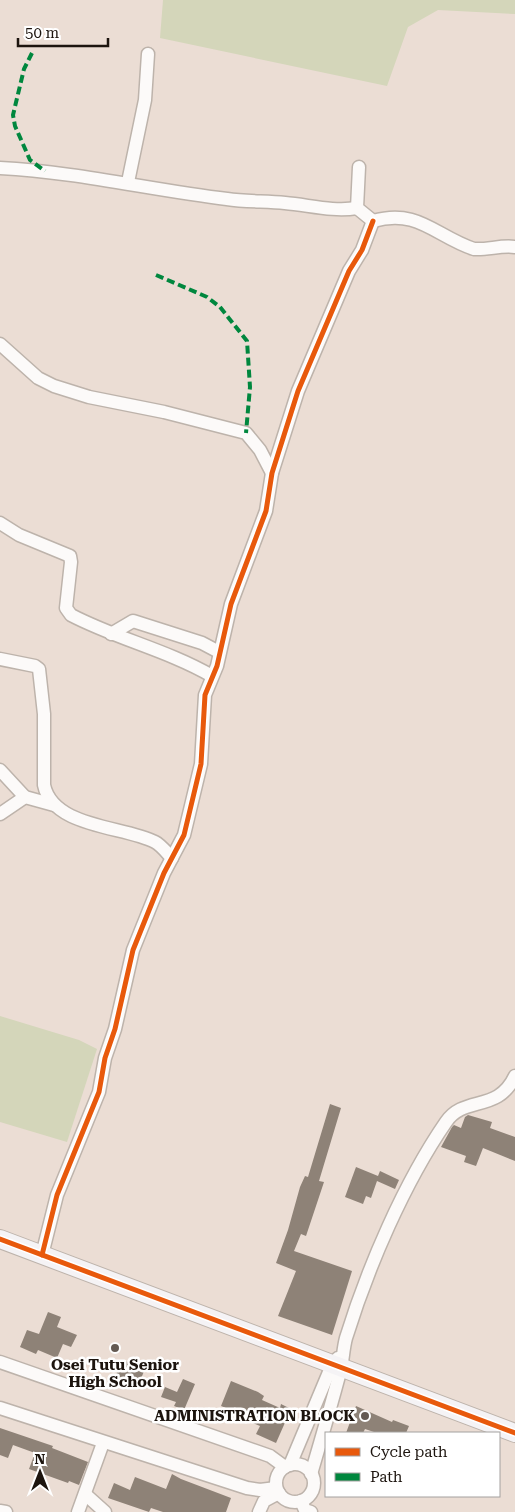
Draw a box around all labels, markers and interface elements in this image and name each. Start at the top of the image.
scale bar [18,15,108,47]
text: 50 m [25,24,60,42]
marker: Osei Tutu Senior High School [109,1342,121,1354]
place label: Osei Tutu Senior High School [51,1356,179,1391]
place label: ADMINISTRATION BLOCK [154,1407,355,1425]
marker: ADMINISTRATION BLOCK [359,1410,371,1422]
legend [325,1432,500,1497]
text: Cycle path [370,1443,448,1461]
north arrow [15,1447,65,1497]
text: N [35,1451,46,1467]
text: Path [370,1468,403,1486]

